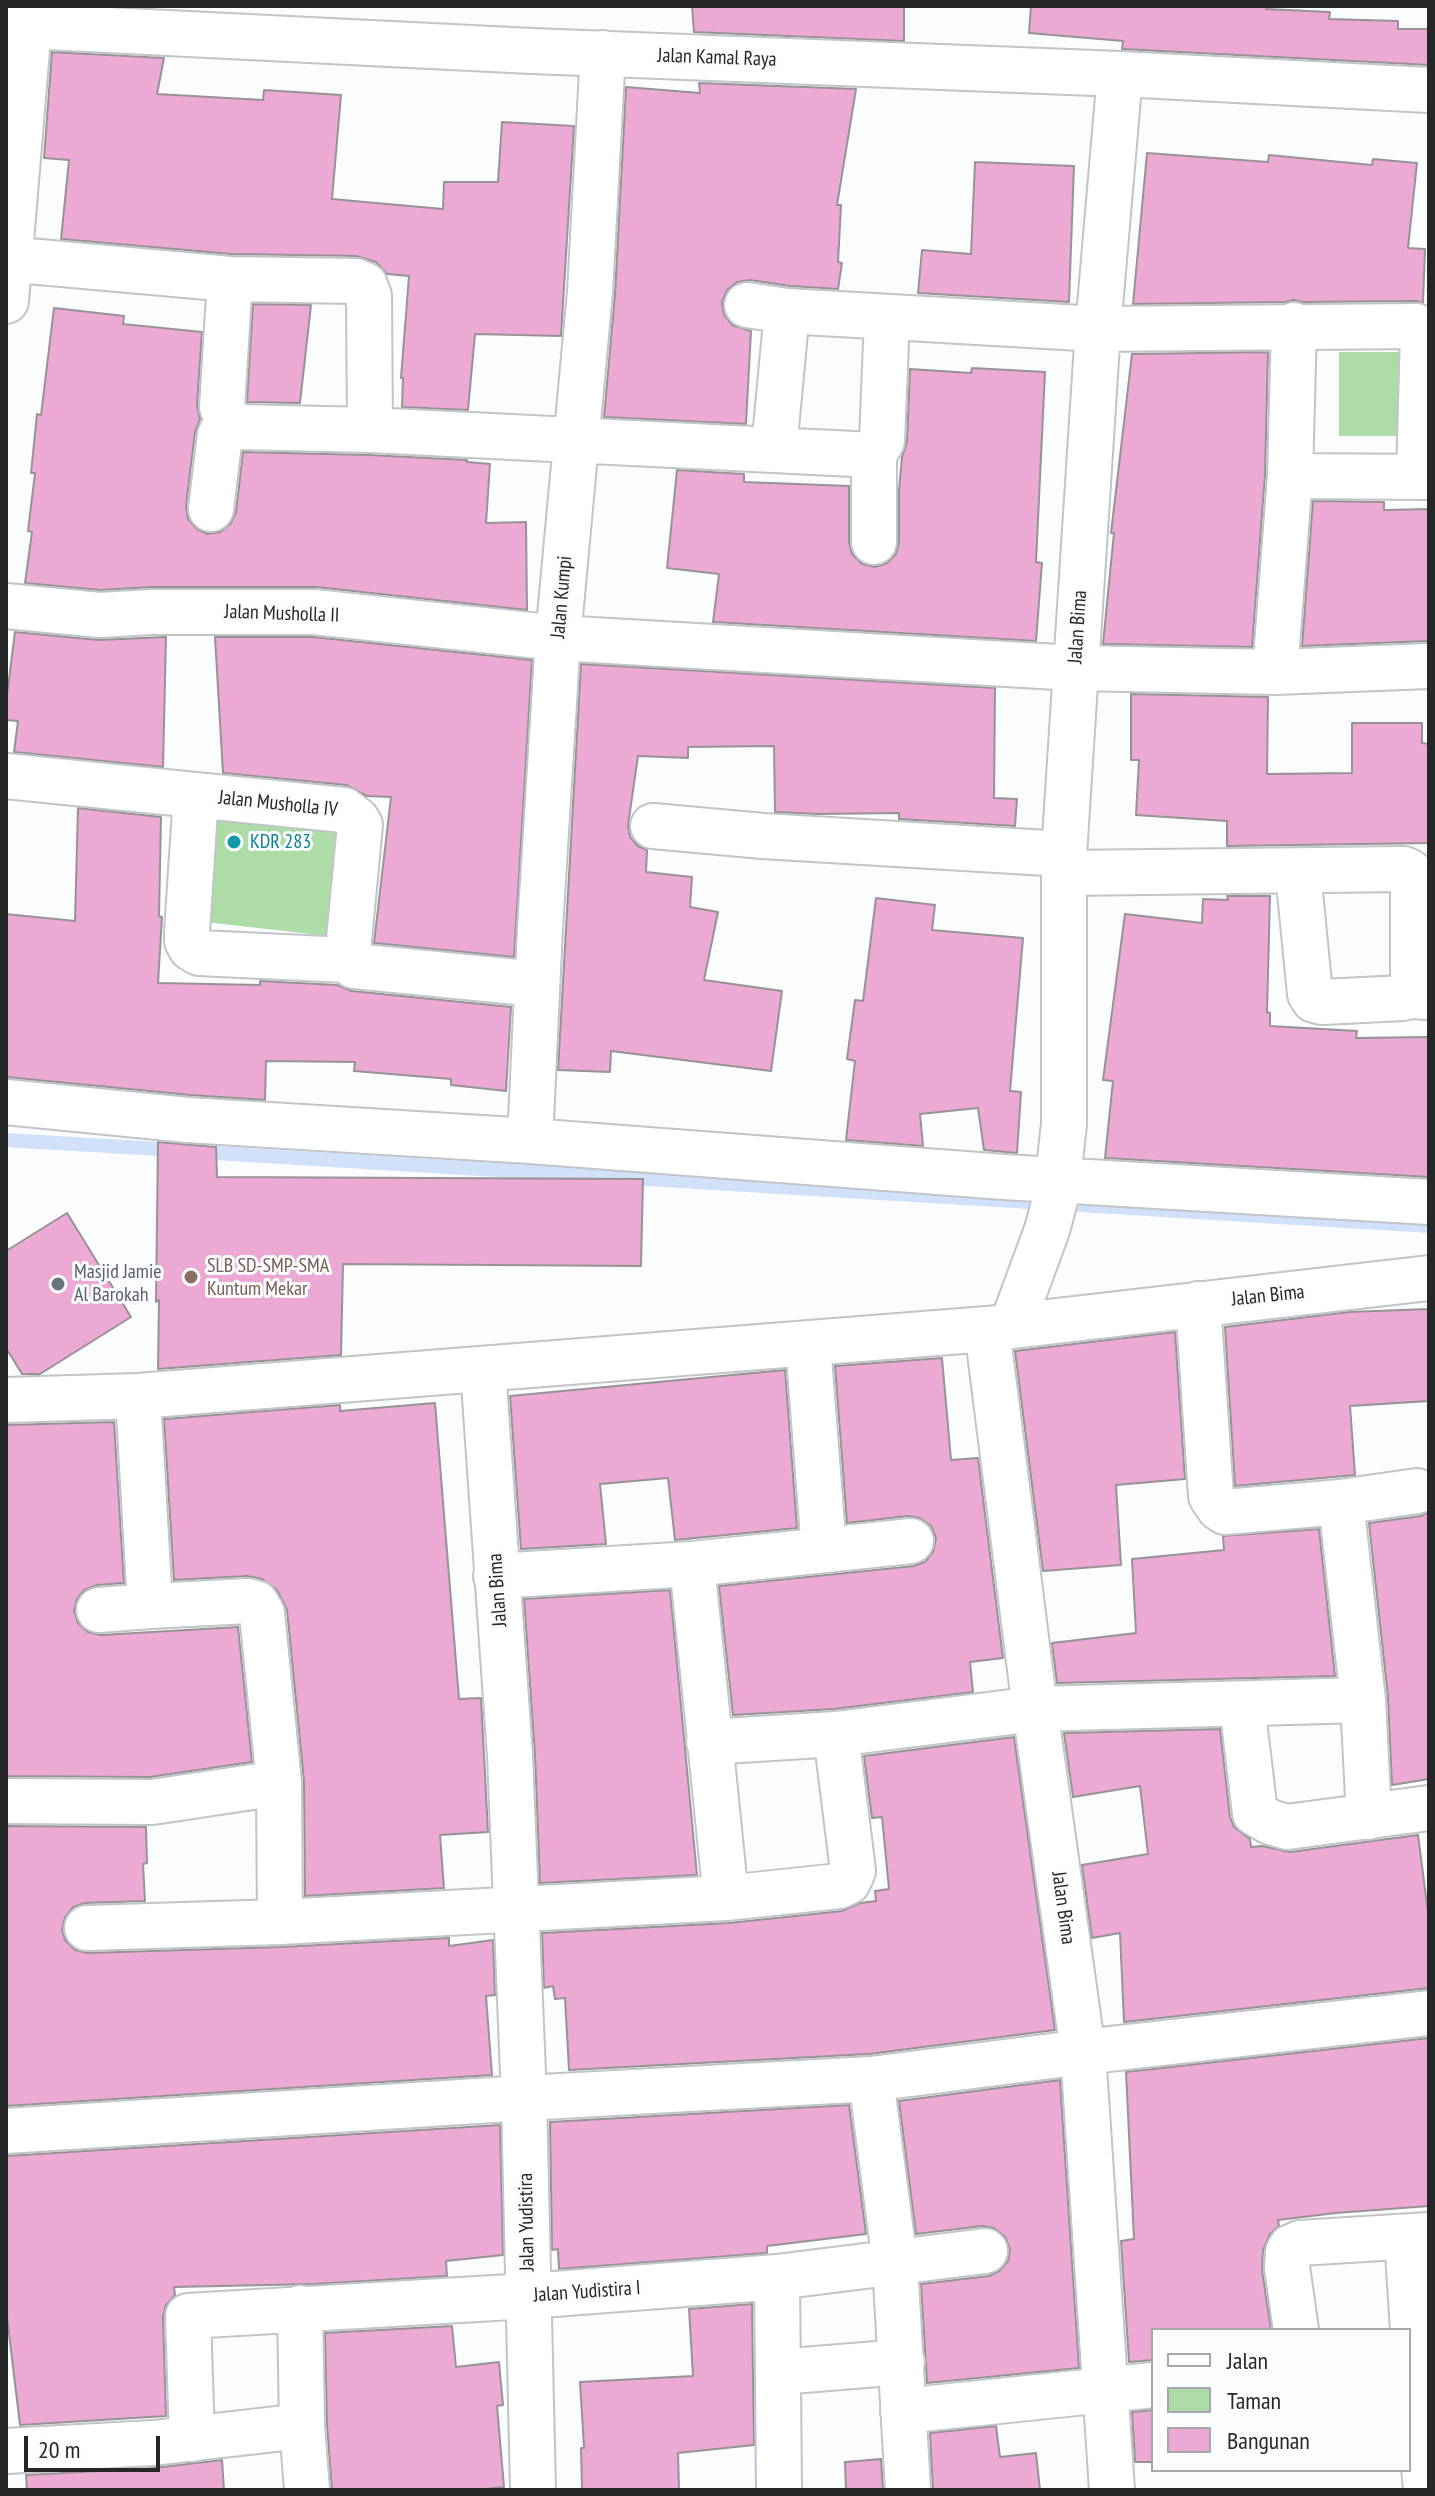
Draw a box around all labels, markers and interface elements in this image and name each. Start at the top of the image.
street label: Jalan Kamal Raya [657,44,777,72]
street label: Jalan Kumpi [546,555,578,639]
street label: Jalan Bima [1063,590,1093,664]
street label: Jalan Musholla II [224,600,340,628]
street label: Jalan Musholla IV [217,786,339,822]
place label: KDR 283 [250,830,311,854]
marker: KDR 283 [225,833,243,851]
place label: SLB SD-SMP-SMA Kuntum Mekar [207,1254,329,1301]
place label: Masjid Jamie Al Barokah [74,1260,161,1307]
marker: SLB SD-SMP-SMA Kuntum Mekar [182,1268,200,1286]
marker: Masjid Jamie Al Barokah [49,1275,67,1293]
street label: Jalan Bima [1230,1280,1306,1312]
street label: Jalan Bima [483,1553,513,1627]
street label: Jalan Bima [1046,1870,1080,1946]
street label: Jalan Yudistira [514,2173,540,2271]
street label: Jalan Yudistira I [533,2276,641,2308]
legend [1151,2328,1411,2472]
text: Jalan [1227,2345,1268,2376]
text: Taman [1227,2385,1281,2416]
scale bar [28,2420,164,2470]
text: Bangunan [1227,2425,1310,2456]
text: 20 m [38,2434,80,2465]

